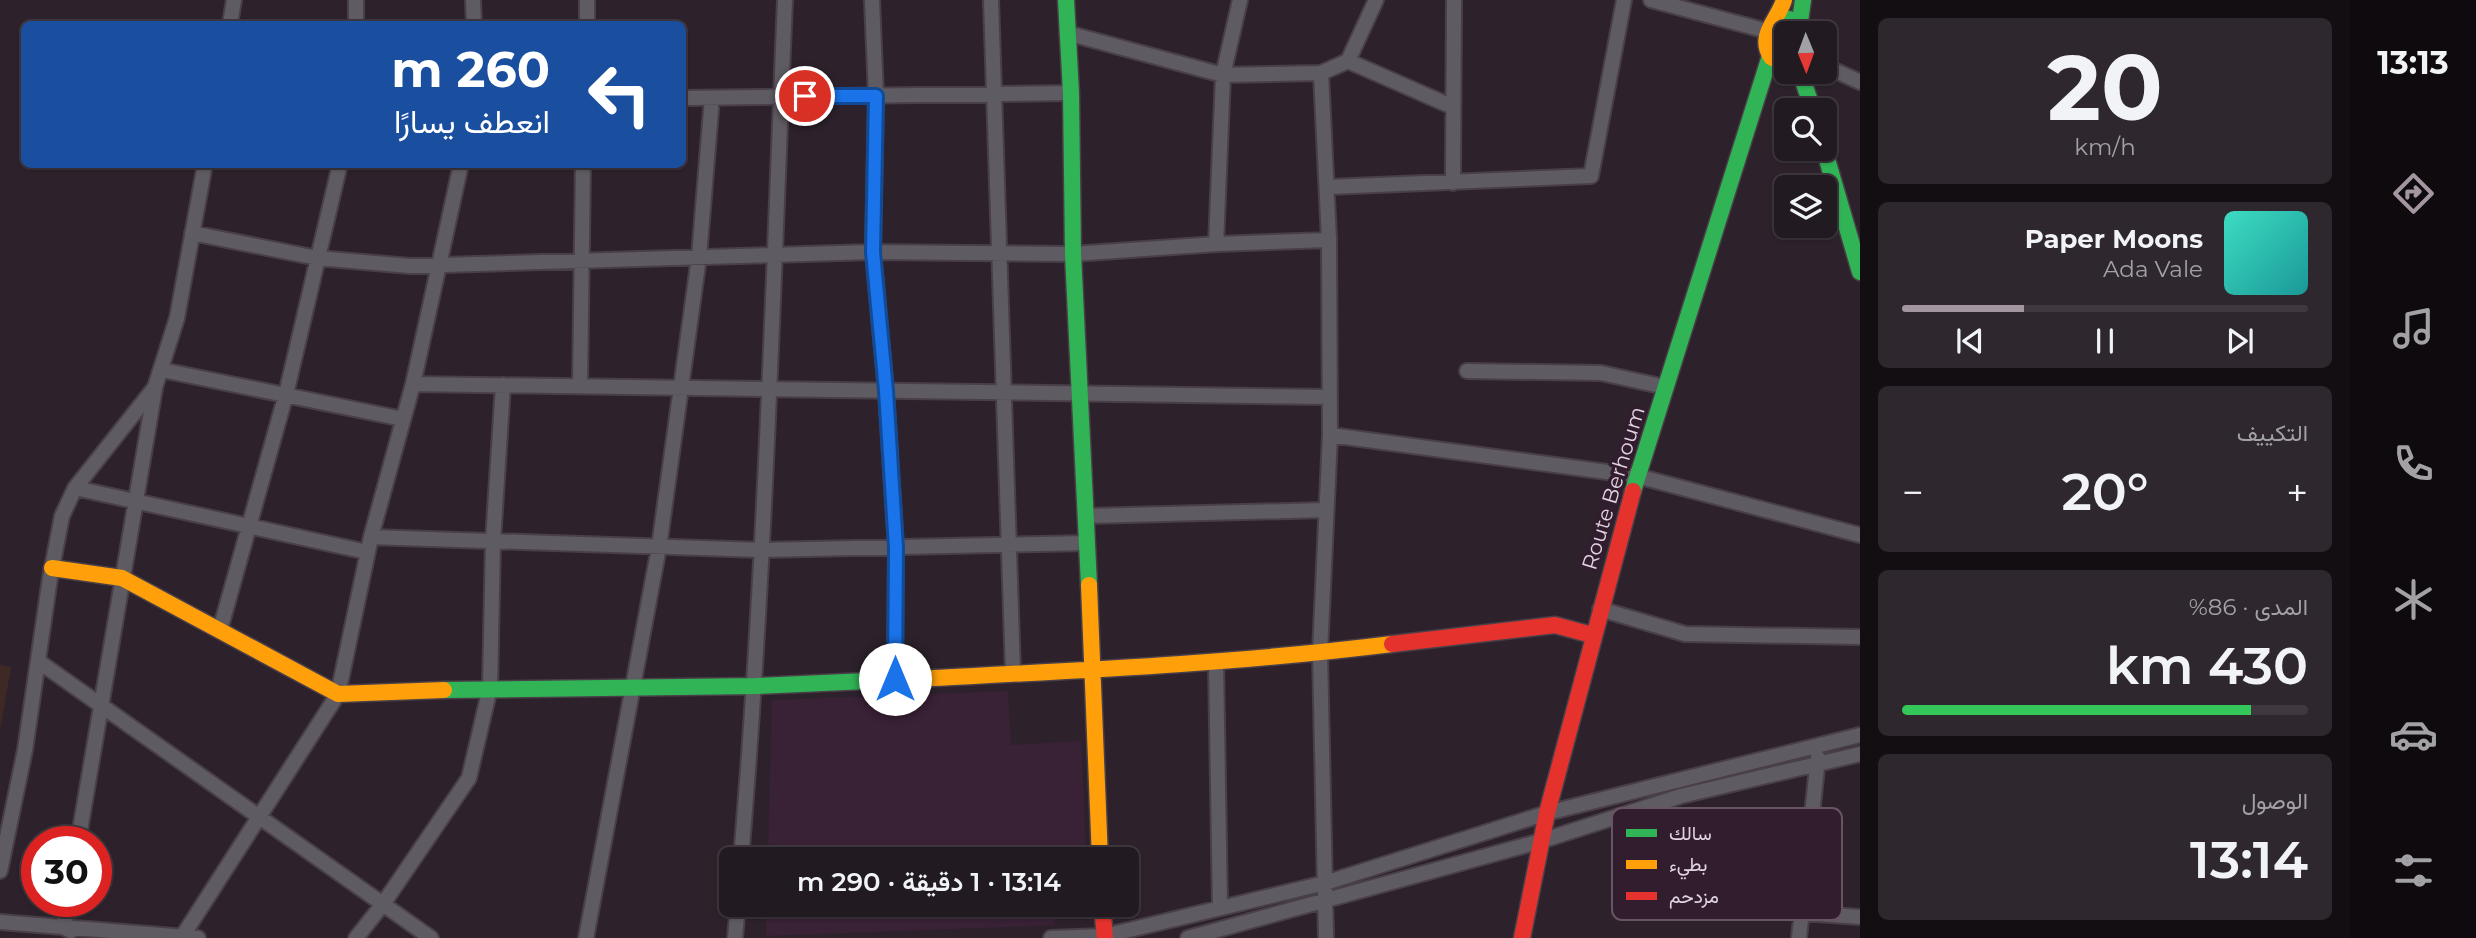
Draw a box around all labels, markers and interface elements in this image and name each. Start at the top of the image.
north arrow [1774,21,1838,84]
map controls [1774,21,1837,238]
text: 20 [2047,32,2163,143]
text: 260 m [391,40,550,99]
text: 13:13 [2377,43,2449,82]
icon: left [574,49,665,140]
pin [775,66,835,126]
icon: arrive [786,77,824,115]
button: search [1774,98,1837,161]
text: انعطف يسارًا [394,102,550,141]
text: km/h [2074,133,2136,161]
icon: directions [2389,169,2438,218]
button: layers [1774,175,1837,238]
text: Paper Moons [2025,223,2203,255]
text: Ada Vale [2103,255,2203,283]
icon: music [2389,304,2438,353]
icon: previous [1951,322,1989,360]
icon: pause [2086,322,2124,360]
icon: next [2221,322,2259,360]
street label: Route Berhoum [1576,403,1650,573]
text: التكييف [2237,419,2308,447]
icon: phone [2389,439,2438,488]
text: 20° [2061,460,2149,523]
text: − [1902,469,1924,516]
text: + [2286,469,2308,516]
icon: climate [2389,575,2438,624]
text: المدى · 86% [2189,593,2308,621]
text: 430 km [2106,634,2308,697]
position arrow [858,642,932,716]
icon: car [2389,710,2438,759]
text: الوصول [2242,787,2308,815]
legend [1612,808,1842,920]
text: سالك [1669,822,1712,845]
speed limit sign: 30 [21,826,112,917]
text: 13:14 [2190,828,2308,891]
icon: filters [2389,846,2438,895]
text: بطيء [1669,853,1707,880]
text: 13:14 · 1 دقيقة · 290 m [797,866,1061,898]
text: مزدحم [1669,885,1719,909]

